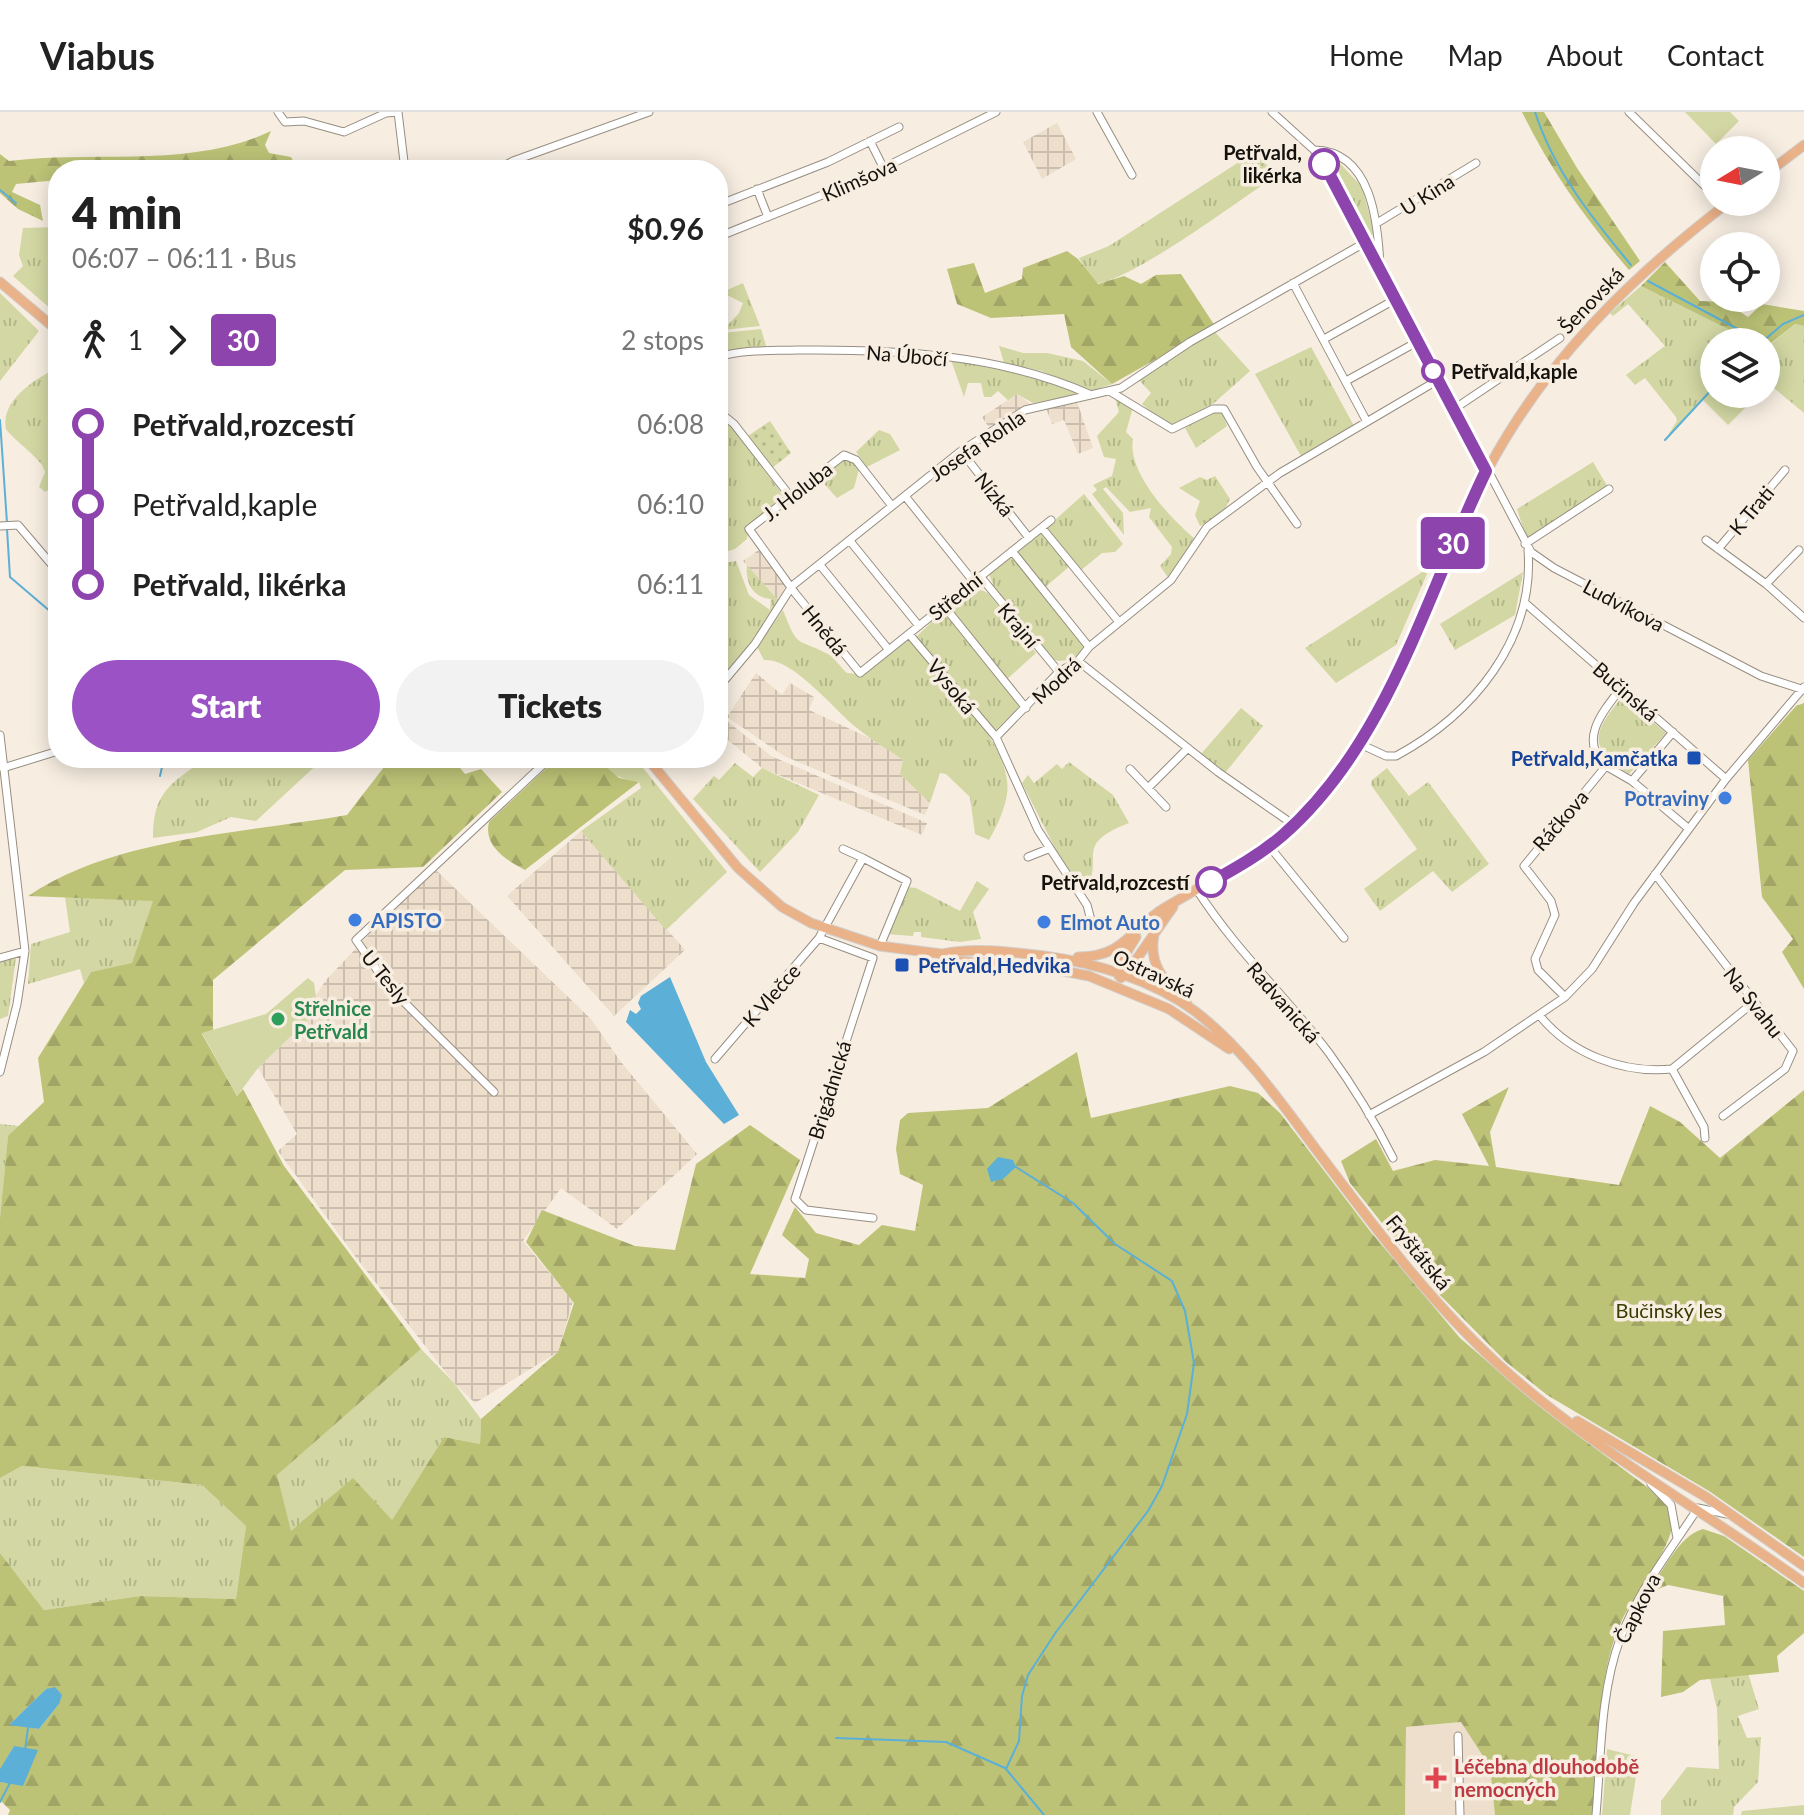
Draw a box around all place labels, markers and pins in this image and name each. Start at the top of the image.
place label: Petřvald, likérka [1223,140,1302,187]
marker: Petřvald, likérka [1309,149,1339,179]
place label: Petřvald,kaple [1451,359,1578,383]
marker: Petřvald,kaple [1422,360,1444,382]
place label: Petřvald,Kamčatka [1511,746,1678,770]
marker: Petřvald,Kamčatka [1685,749,1703,767]
place label: Potraviny [1624,786,1709,810]
marker: Potraviny [1716,789,1734,807]
marker: Petřvald,rozcestí [1196,867,1226,897]
place label: Petřvald,rozcestí [1041,870,1190,894]
place label: APISTO [370,908,442,932]
place label: Elmot Auto [1060,910,1160,934]
marker: APISTO [346,911,364,929]
marker: Elmot Auto [1035,913,1053,931]
place label: Petřvald,Hedvika [918,953,1070,977]
marker: Petřvald,Hedvika [893,956,911,974]
place label: Střelnice Petřvald [294,996,372,1043]
marker: Střelnice Petřvald [269,1010,287,1028]
place label: Léčebna dlouhodobě nemocných [1454,1754,1639,1801]
marker: Léčebna dlouhodobě nemocných [1425,1767,1447,1789]

